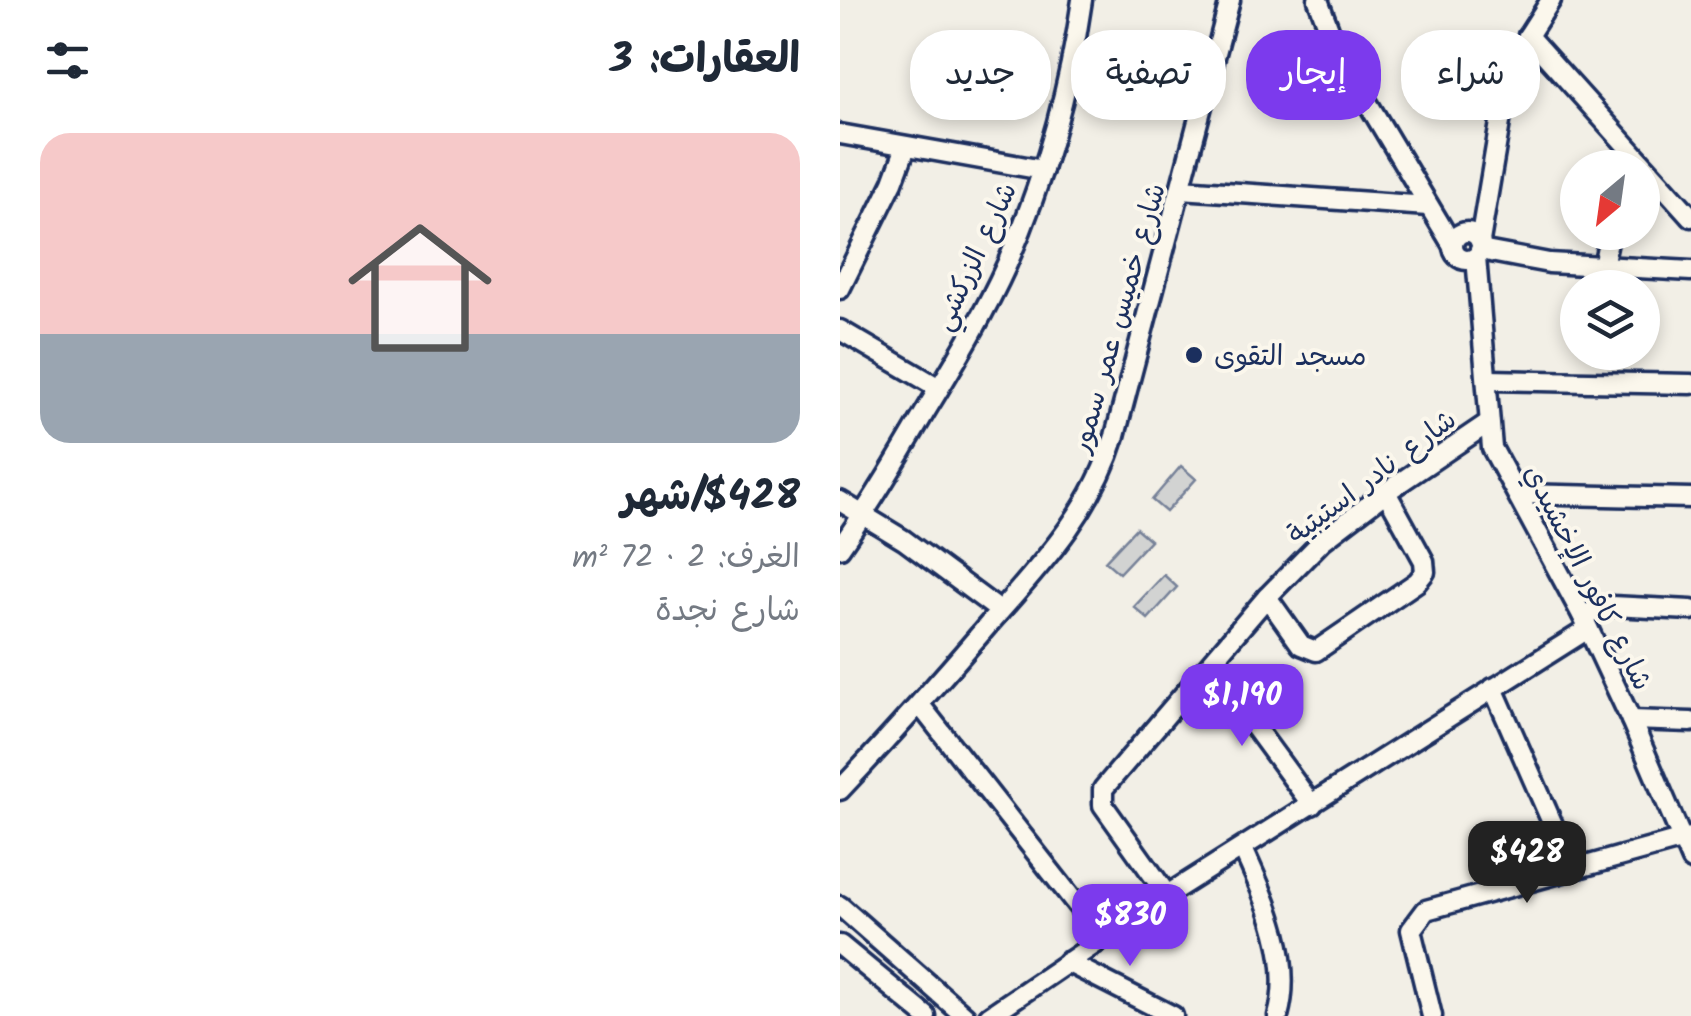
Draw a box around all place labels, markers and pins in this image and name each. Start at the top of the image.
place label: مسجد التقوى [1214,335,1367,380]
marker: مسجد التقوى [1183,344,1205,366]
pin: $1,190 [1161,664,1323,749]
pin: $428 [1468,821,1586,906]
pin: $830 [1071,884,1189,969]

